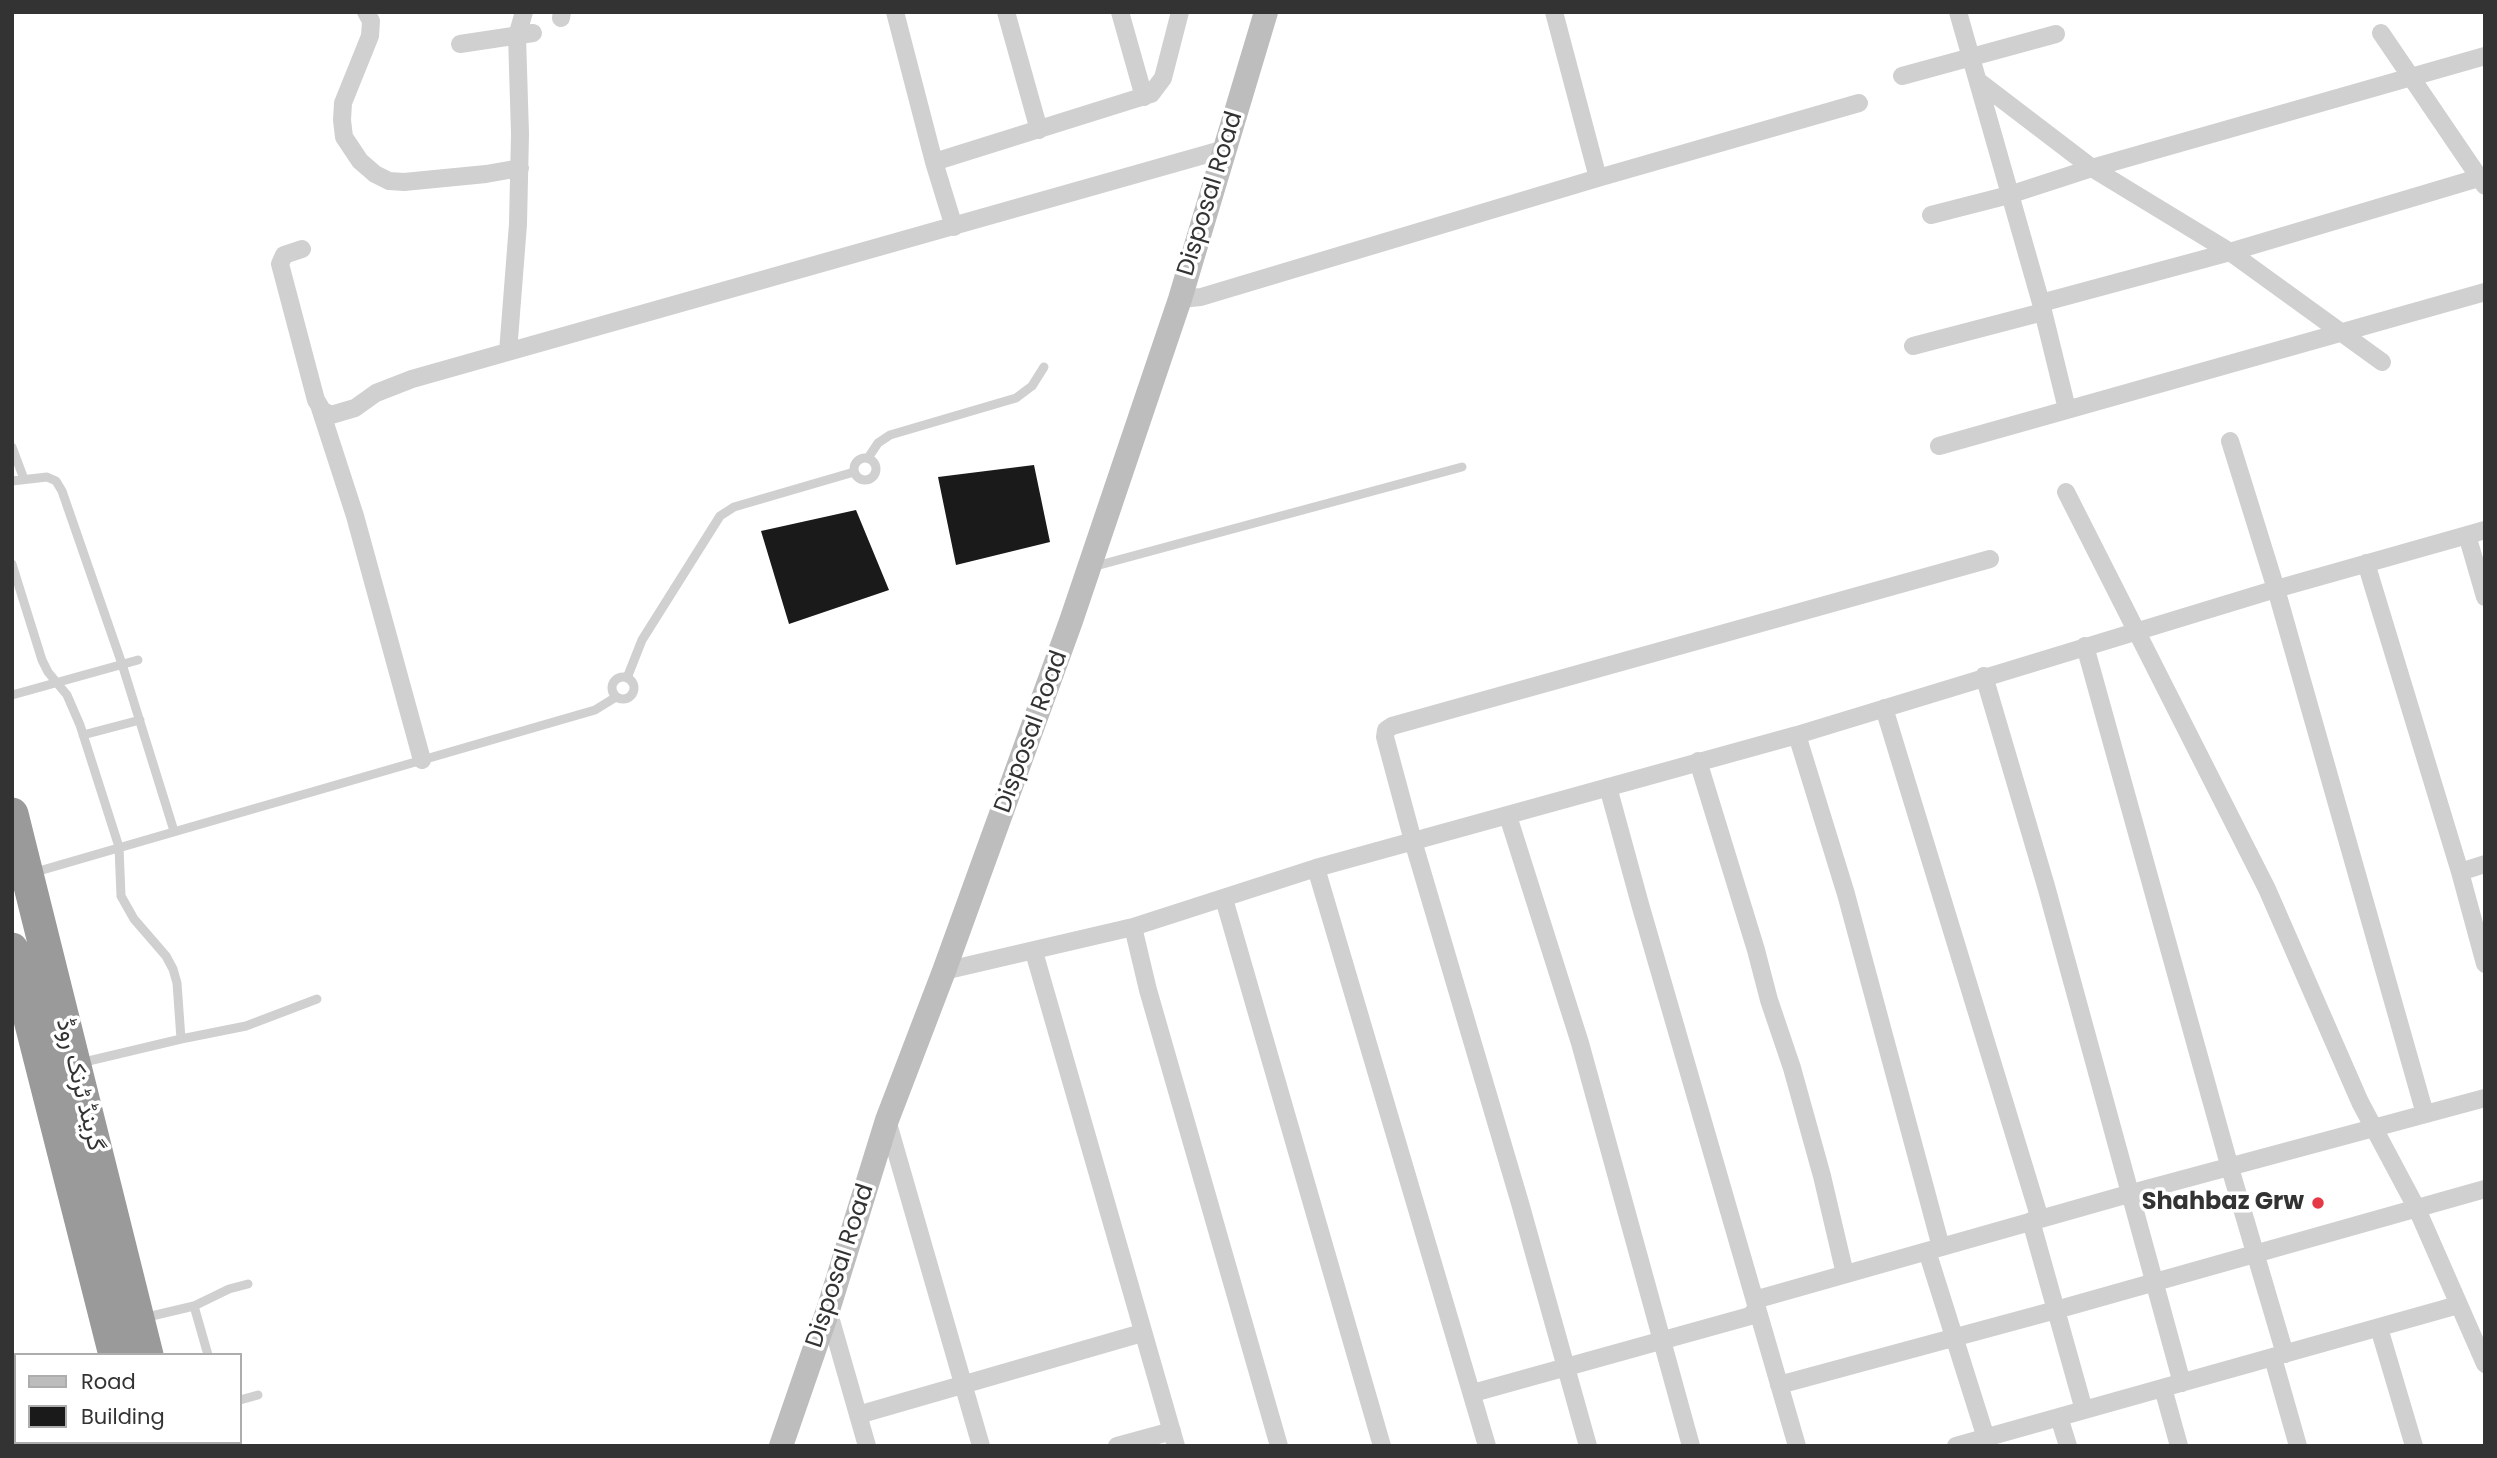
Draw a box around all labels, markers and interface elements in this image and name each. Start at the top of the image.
street label: Disposal Road [1172,108,1250,280]
street label: Disposal Road [989,647,1075,817]
street label: گرینڈ ٹرنک روڈ [49,1016,109,1154]
street label: Disposal Road [801,1180,881,1352]
place label: Shahbaz Grw [2142,1189,2304,1217]
marker: Shahbaz Grw [2310,1195,2326,1211]
legend [14,1353,242,1444]
text: Road [81,1367,136,1396]
text: Building [81,1402,165,1431]

